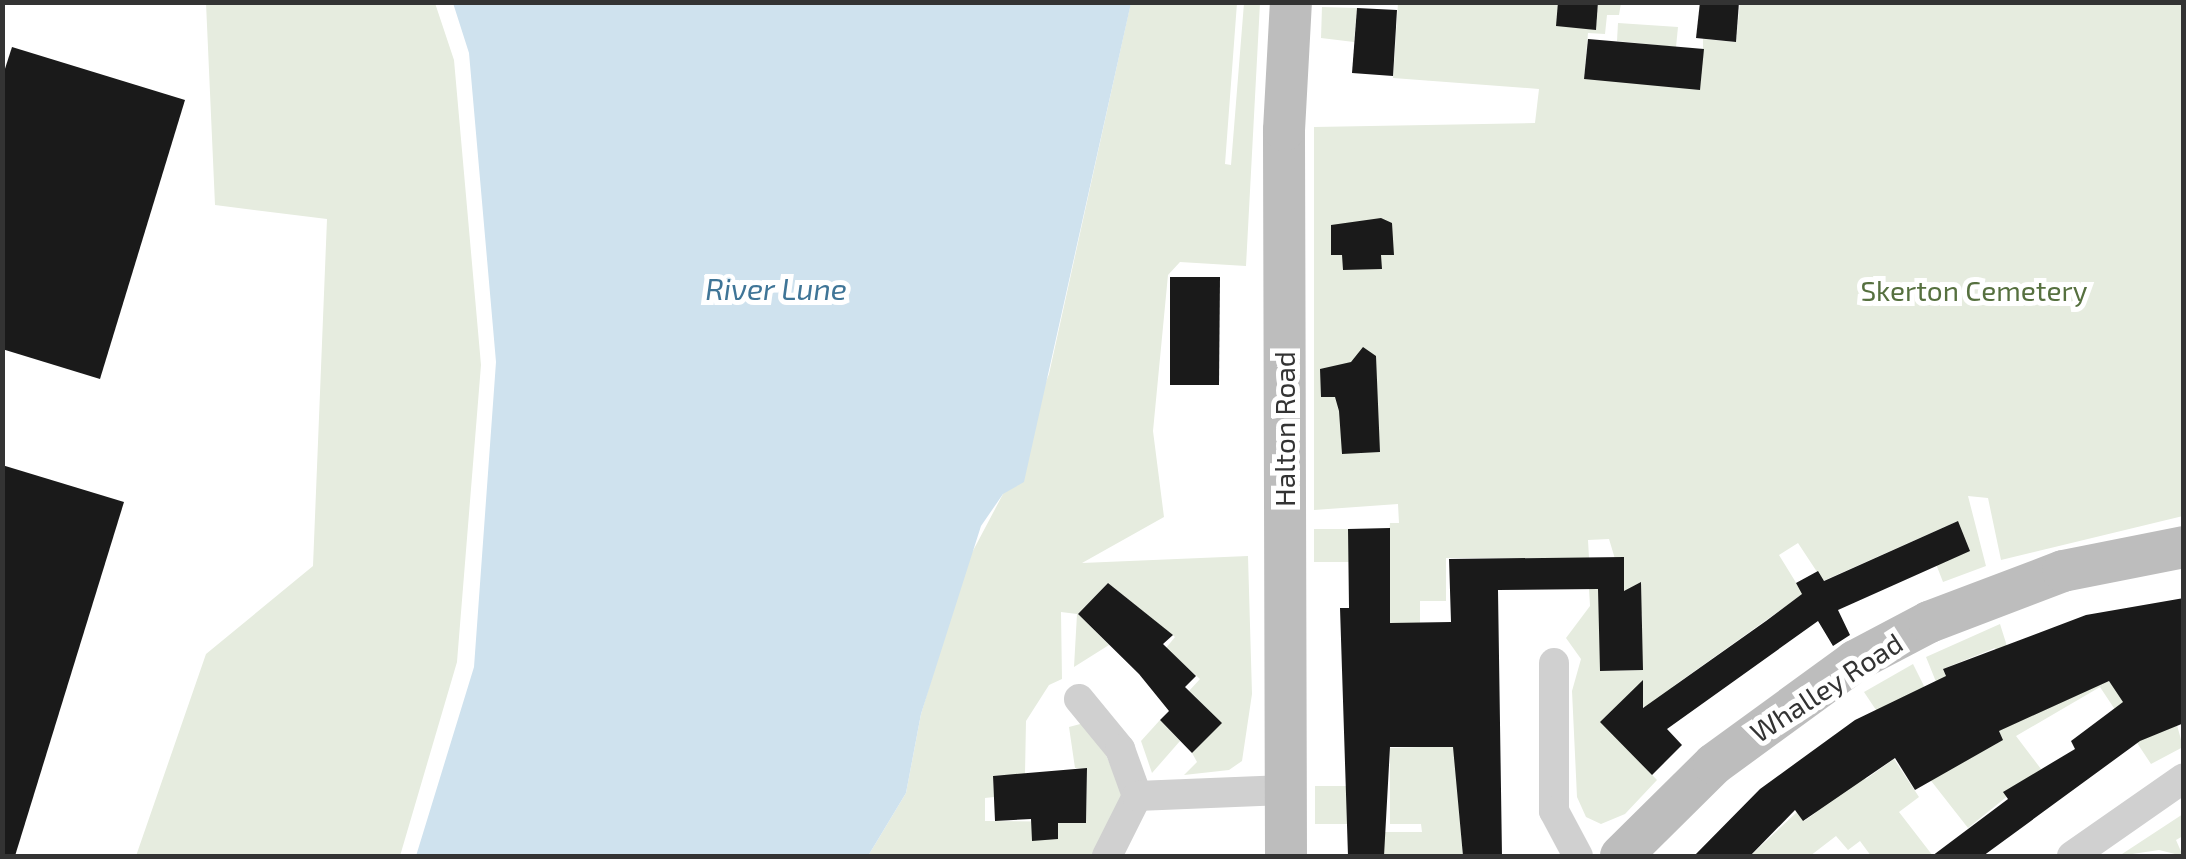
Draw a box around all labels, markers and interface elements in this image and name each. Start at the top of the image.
water label: River Lune [705,270,847,306]
park label: Skerton Cemetery [1860,273,2088,307]
street label: Halton Road [1267,351,1301,507]
street label: Whalley Road [1743,625,1909,749]

